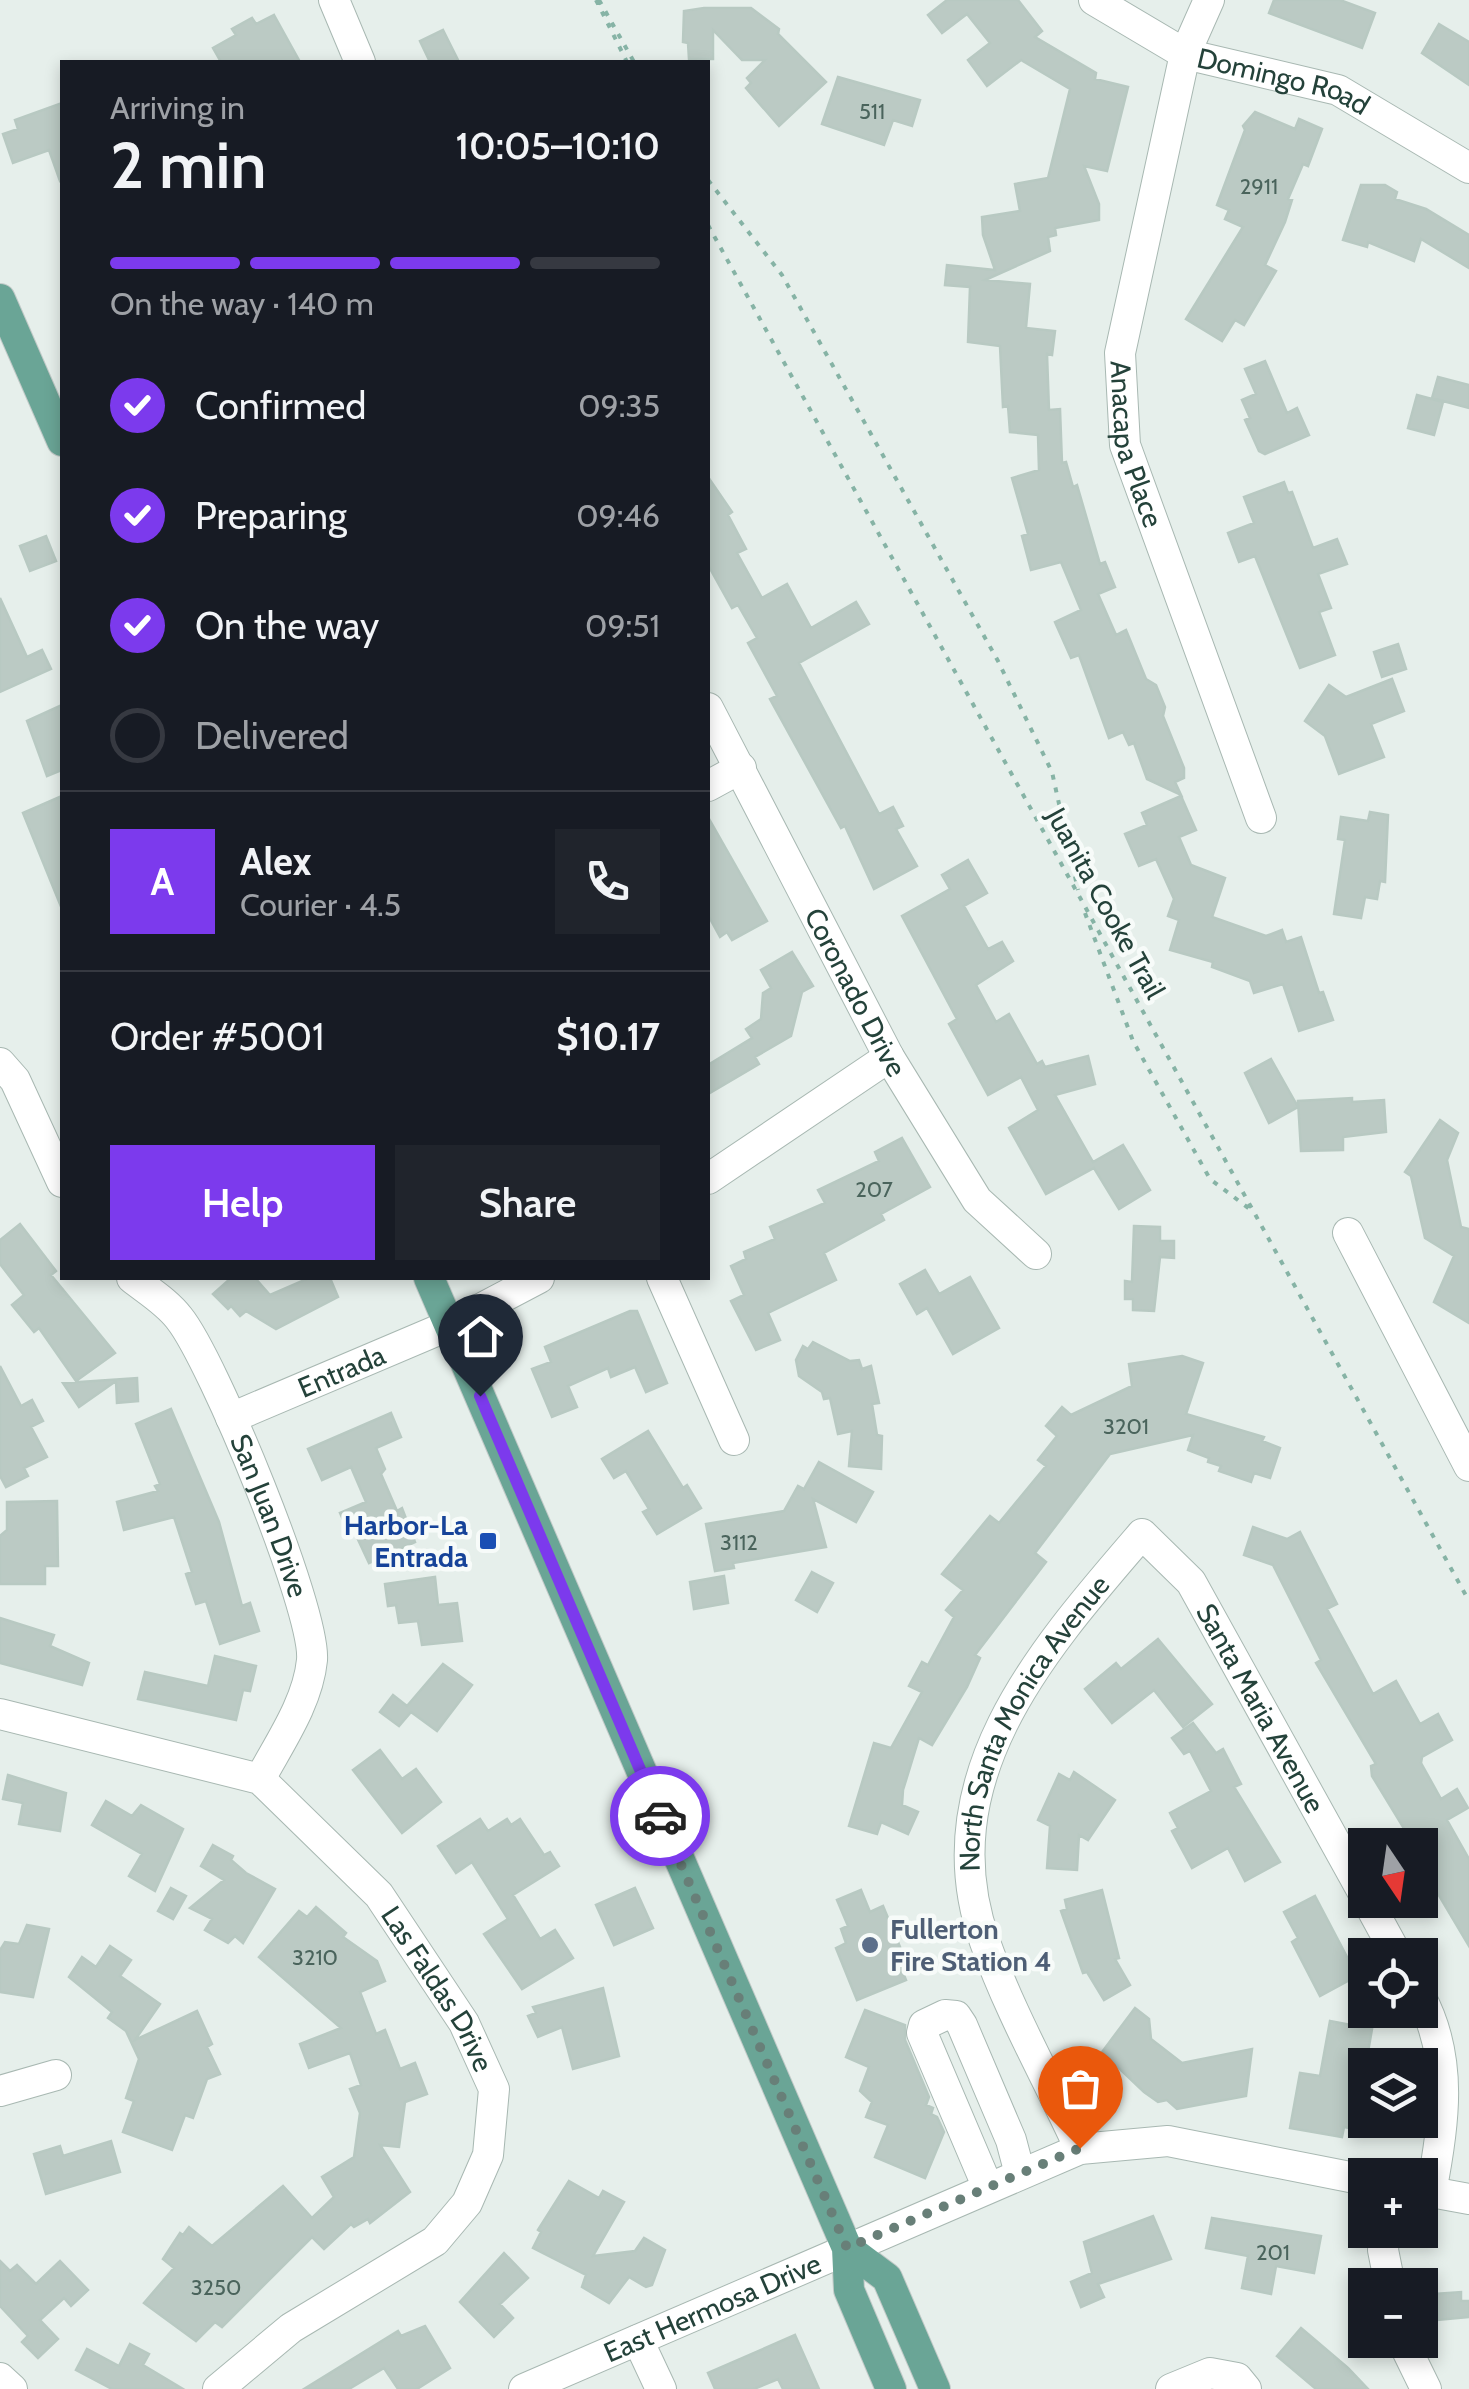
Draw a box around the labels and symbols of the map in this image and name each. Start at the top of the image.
street label: Domingo Road [1194,40,1376,122]
house number: 511 [859,98,885,125]
house number: 2911 [1240,173,1278,200]
street label: Anacapa Place [1103,360,1170,532]
street label: Juanita Cooke Trail [1039,801,1173,1005]
street label: Coronado Drive [798,902,914,1083]
house number: 207 [855,1176,893,1203]
pin [438,1294,523,1397]
street label: Entrada [293,1337,391,1405]
house number: 3201 [1103,1413,1149,1440]
street label: San Juan Drive [223,1429,315,1601]
place label: Harbor-La Entrada [344,1508,468,1574]
house number: 3112 [720,1529,758,1556]
marker: Harbor-La Entrada [477,1530,499,1552]
street label: North Santa Monica Avenue [952,1568,1116,1872]
street label: Santa Maria Avenue [1189,1598,1332,1819]
courier [610,1766,710,1866]
north arrow [1348,1828,1438,1918]
street label: Las Faldas Drive [374,1900,501,2077]
place label: Fullerton Fire Station 4 [890,1912,1052,1978]
marker: Fullerton Fire Station 4 [859,1934,881,1956]
house number: 3210 [292,1944,338,1971]
pin [1038,2046,1123,2149]
house number: 201 [1256,2239,1290,2266]
street label: East Hermosa Drive [598,2246,826,2370]
house number: 3250 [191,2274,241,2301]

